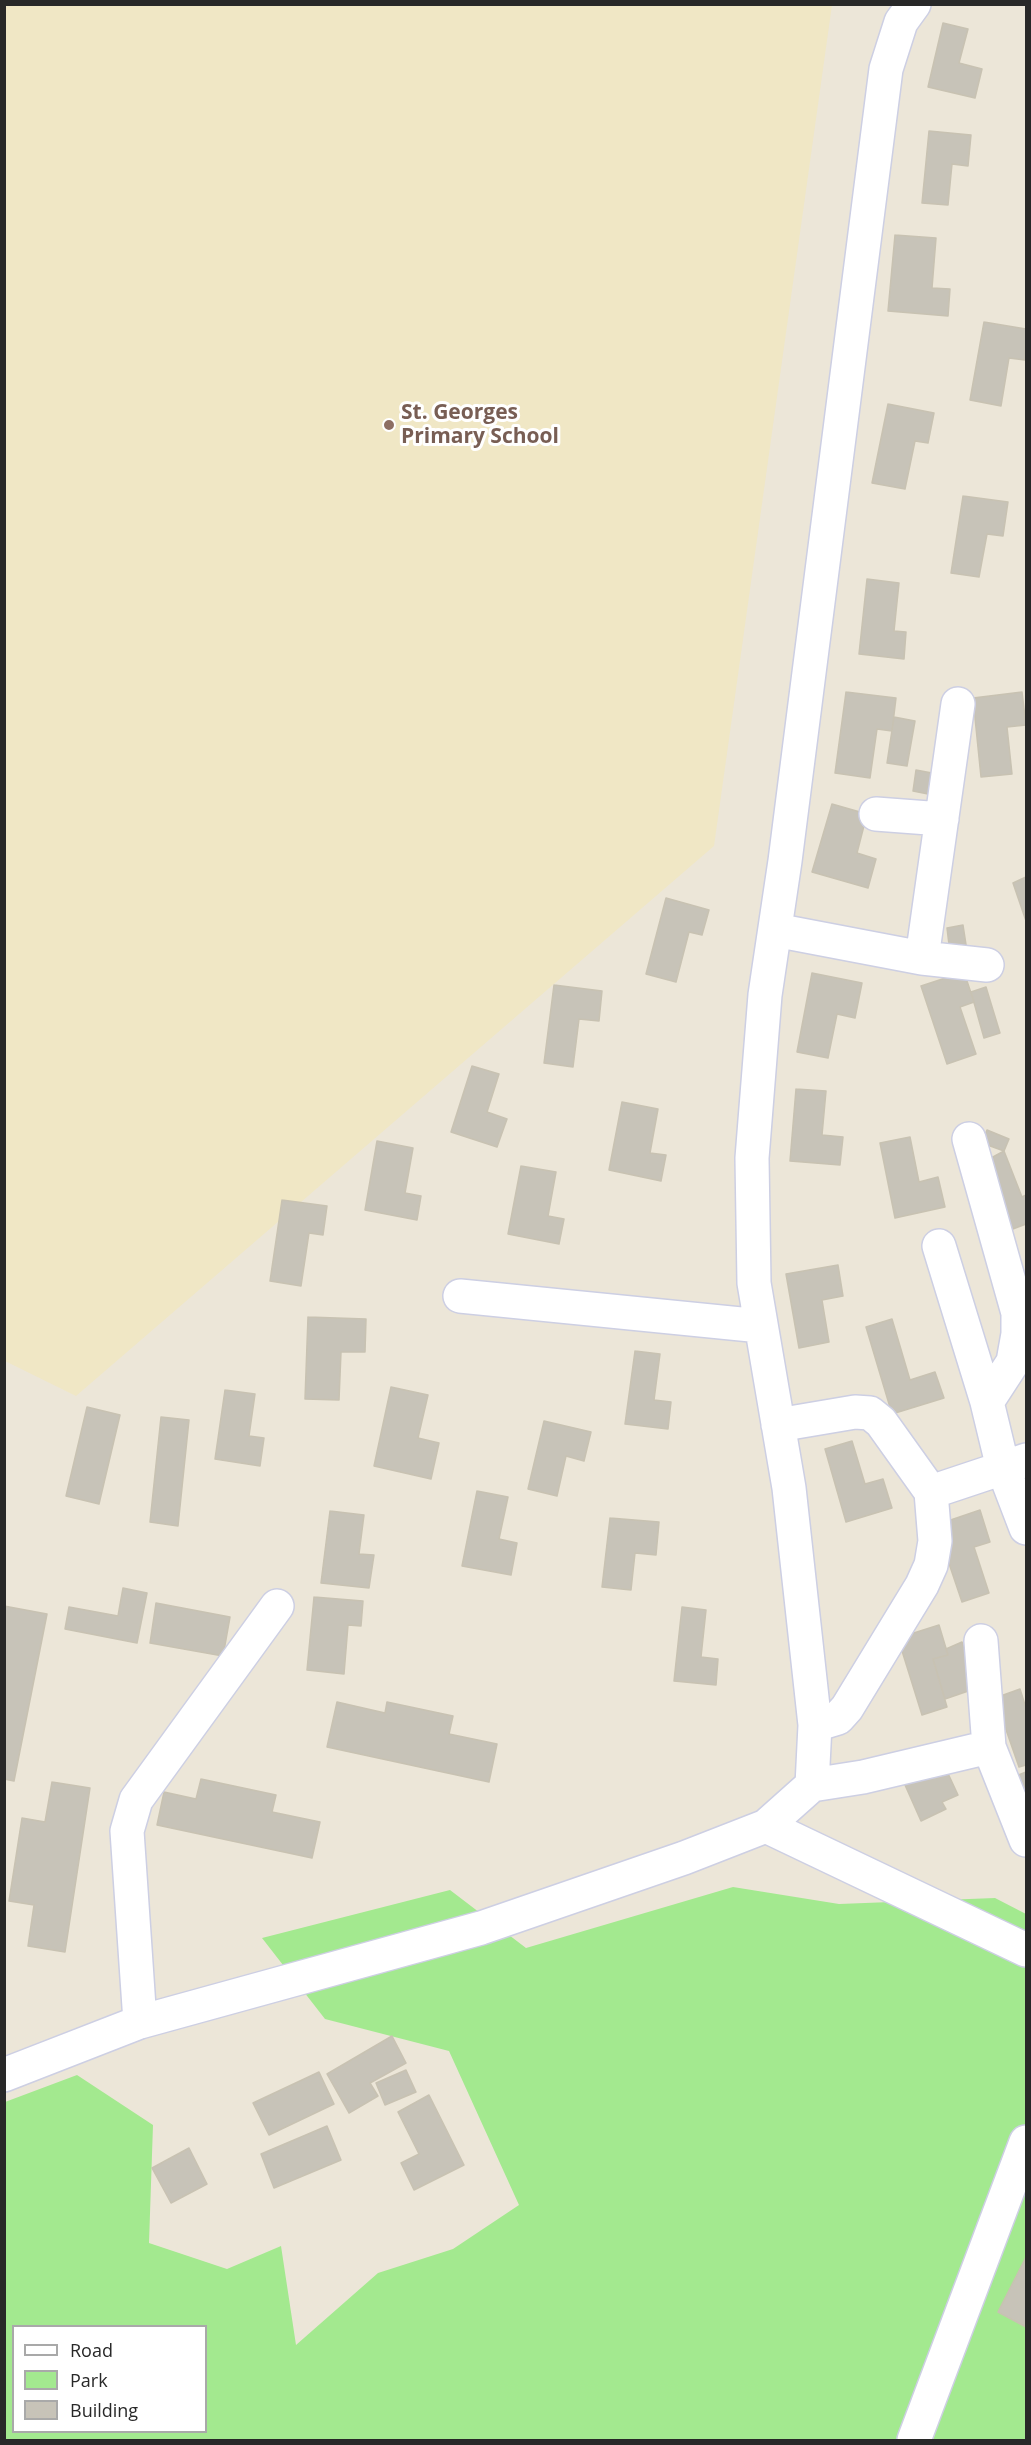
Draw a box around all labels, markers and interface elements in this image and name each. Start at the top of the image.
place label: St. Georges Primary School [401,400,559,450]
marker: St. Georges Primary School [382,418,396,432]
legend [12,2325,207,2433]
text: Road [70,2338,113,2362]
text: Park [70,2368,108,2392]
text: Building [70,2398,138,2422]

